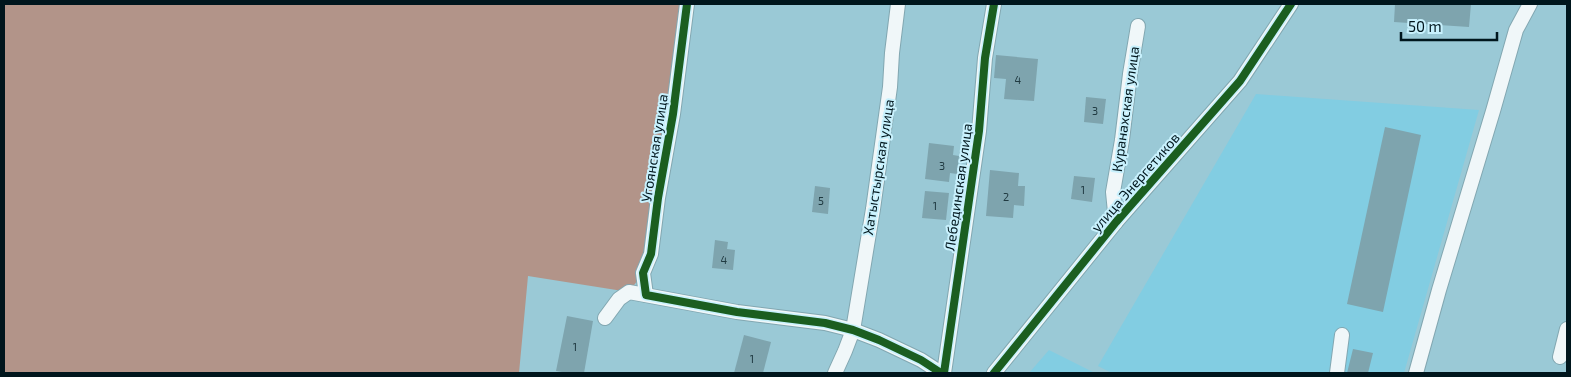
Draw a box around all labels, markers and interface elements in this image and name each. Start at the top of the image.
scale bar [1401,10,1497,42]
text: 50 m [1408,17,1442,35]
street label: Куранахская улица [1108,45,1142,173]
house number: 4 [1015,73,1022,86]
street label: Угоянская улица [637,93,671,203]
street label: Хатыстырская улица [859,98,897,236]
house number: 3 [1092,104,1098,117]
street label: Лебединская улица [941,122,975,252]
street label: улица Энергетиков [1087,129,1183,235]
house number: 3 [939,159,945,172]
house number: 1 [1081,183,1085,196]
house number: 2 [1003,190,1009,203]
house number: 5 [818,194,824,207]
house number: 1 [933,199,937,212]
house number: 4 [721,253,728,266]
house number: 1 [573,340,577,353]
house number: 1 [750,352,754,365]

